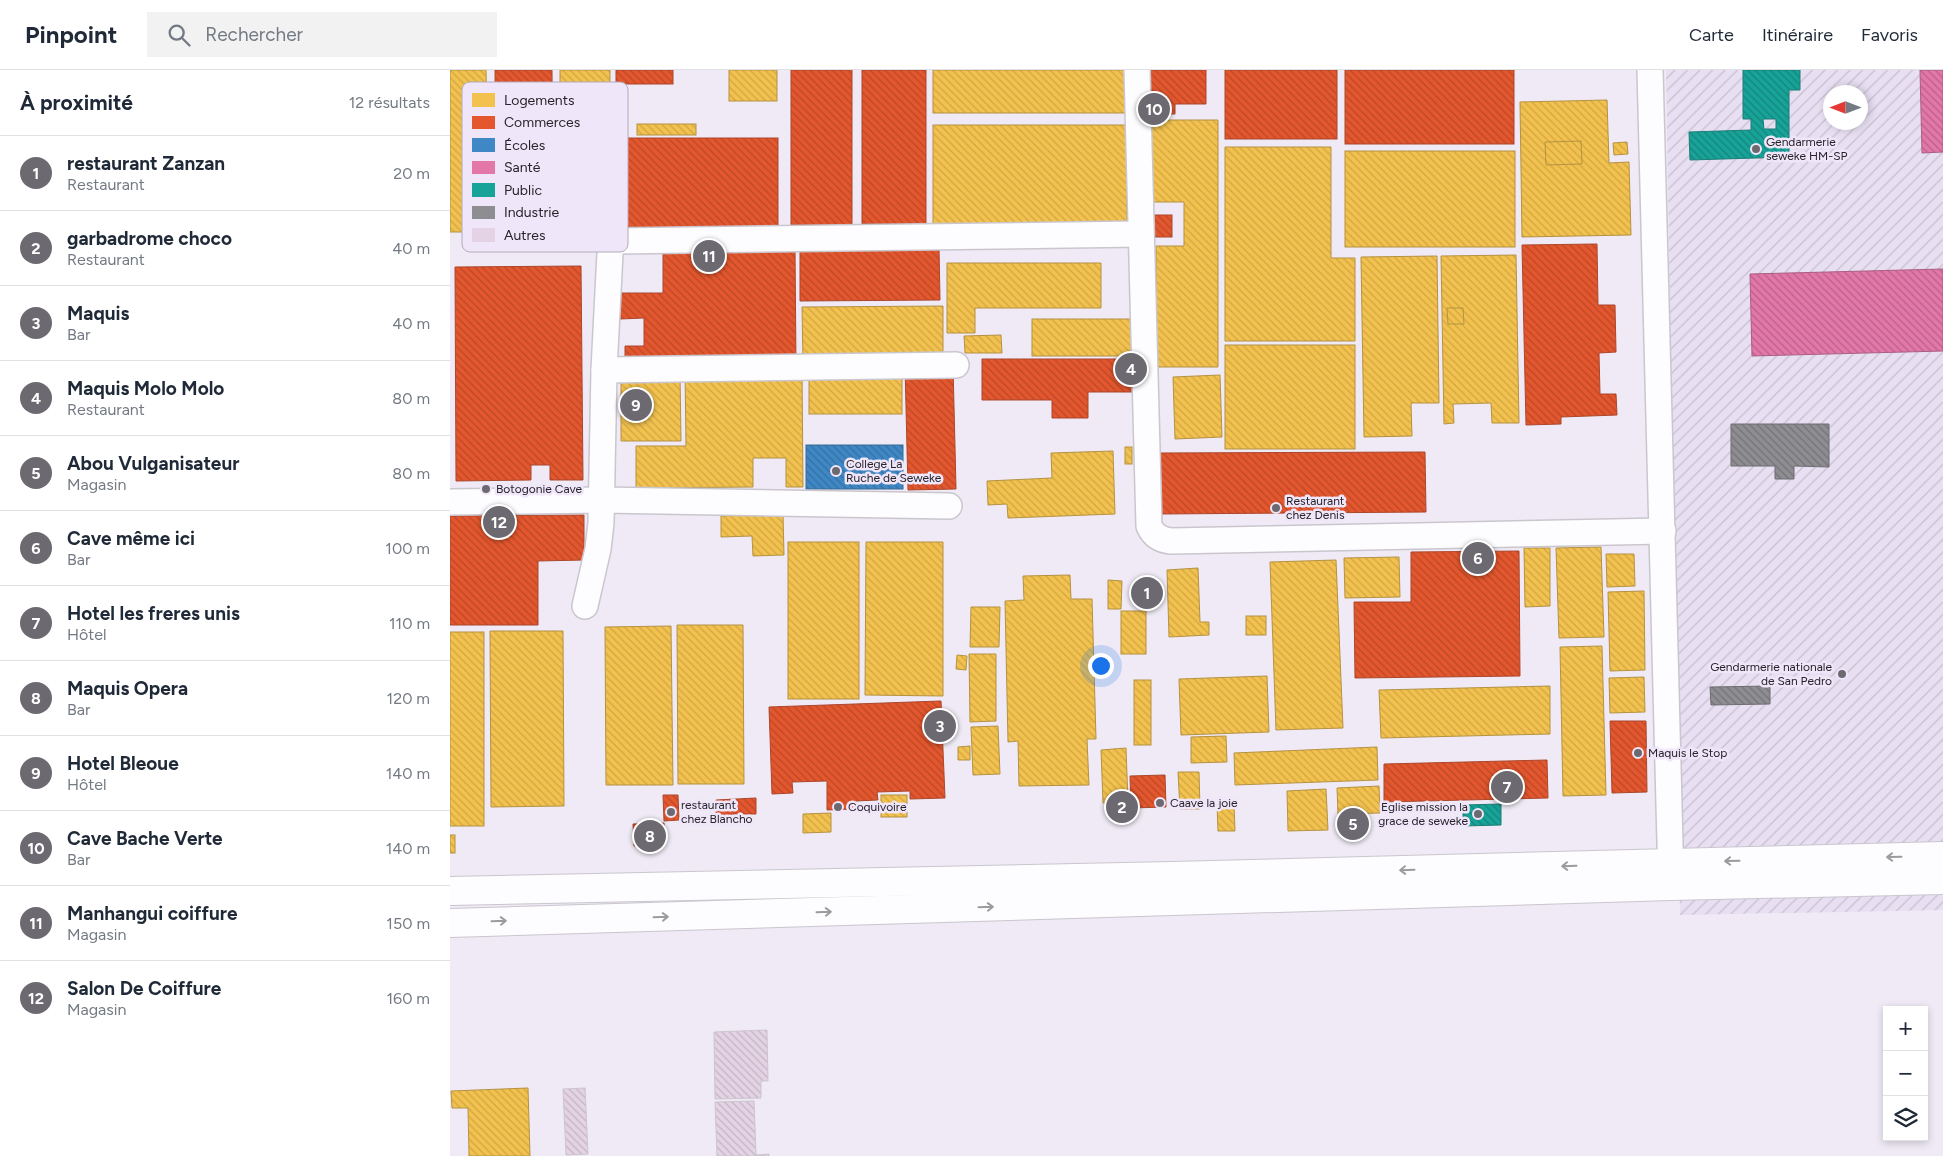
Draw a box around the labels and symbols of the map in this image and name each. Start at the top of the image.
legend [462,82,628,252]
north arrow [1823,85,1868,130]
pin: 10 [1138,90,1170,128]
text: Logements [504,92,574,109]
text: Commerces [504,114,580,131]
place label: Gendarmerie seweke HM-SP [1766,135,1848,163]
text: Écoles [504,137,545,154]
marker: Gendarmerie seweke HM-SP [1750,143,1762,155]
text: Santé [504,159,541,176]
text: Public [504,182,542,199]
text: Industrie [504,204,559,221]
text: Autres [504,227,545,244]
pin: 11 [693,237,725,275]
pin: 4 [1115,350,1147,388]
pin: 9 [620,386,652,424]
place label: College La Ruche de Seweke [846,457,942,485]
marker: College La Ruche de Seweke [830,465,842,477]
place label: Botogonie Cave [496,482,583,496]
marker: Botogonie Cave [480,483,492,495]
place label: Restaurant chez Denis [1286,494,1345,522]
marker: Restaurant chez Denis [1270,502,1282,514]
pin: 12 [483,503,515,541]
pin: 6 [1462,539,1494,577]
pin: 1 [1131,574,1163,612]
your location [1088,653,1114,679]
place label: Gendarmerie nationale de San Pedro [1710,660,1832,688]
marker: Gendarmerie nationale de San Pedro [1836,668,1848,680]
pin: 3 [924,707,956,745]
place label: Maquis le Stop [1648,746,1727,760]
marker: Maquis le Stop [1632,747,1644,759]
pin: 7 [1491,768,1523,806]
pin: 2 [1106,788,1138,826]
place label: Caave la joie [1170,796,1238,810]
marker: Caave la joie [1154,797,1166,809]
place label: restaurant chez Blancho [681,798,753,826]
place label: Coquivoire [848,800,907,814]
place label: Eglise mission la grace de seweke [1378,800,1468,828]
marker: Coquivoire [832,801,844,813]
pin: 5 [1337,805,1369,843]
marker: restaurant chez Blancho [665,806,677,818]
marker: Eglise mission la grace de seweke [1472,808,1484,820]
pin: 8 [634,817,666,855]
one-way arrow [1887,853,1903,862]
one-way arrow [1724,857,1740,866]
one-way arrow [1562,861,1578,870]
one-way arrow [1399,865,1416,875]
one-way arrow [978,902,994,911]
one-way arrow [815,907,831,916]
one-way arrow [653,912,669,921]
one-way arrow [490,917,506,926]

